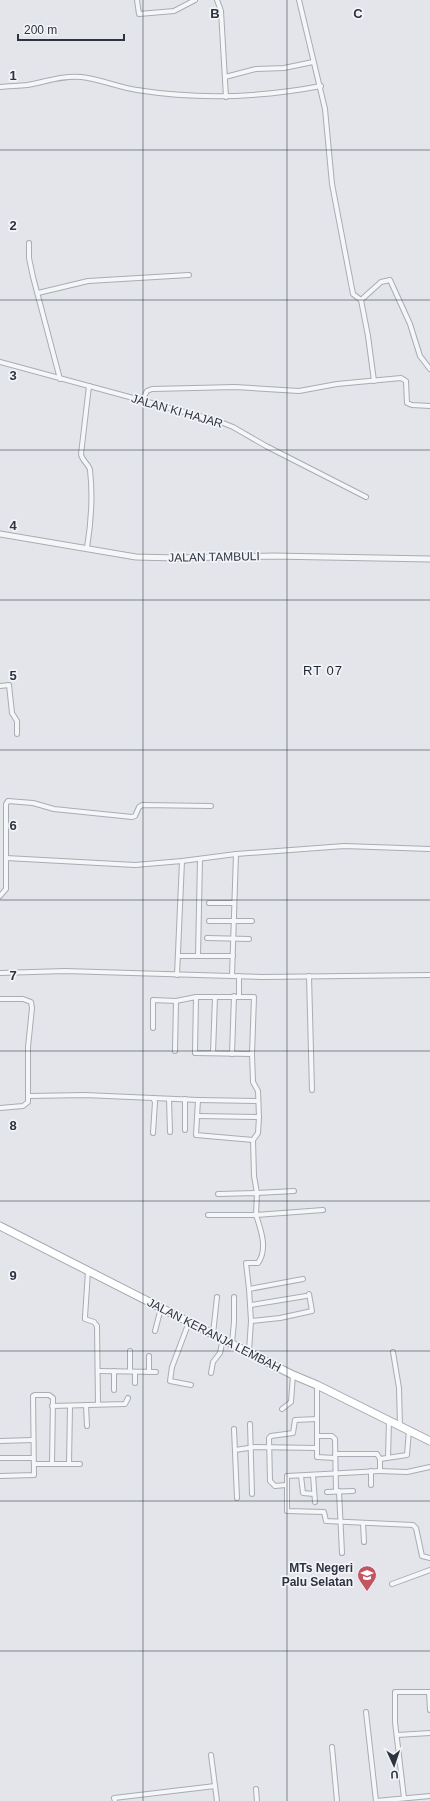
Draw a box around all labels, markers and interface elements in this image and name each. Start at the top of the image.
text: B [210,6,220,21]
text: C [353,6,363,21]
scale bar [18,16,124,42]
text: 200 m [24,23,57,37]
text: 1 [9,68,17,83]
text: 2 [9,218,17,233]
text: 3 [9,368,17,383]
street label: JALAN KI HAJAR [130,391,225,431]
text: 4 [9,518,17,533]
street label: JALAN TAMBULI [168,549,260,565]
district label: RT 07 [303,663,343,678]
text: 5 [9,668,17,683]
text: 6 [9,818,17,833]
text: 7 [9,968,17,983]
text: 8 [9,1118,17,1133]
text: 9 [9,1268,17,1283]
street label: JALAN KERANJA LEMBAH [145,1295,283,1375]
place label: MTs Negeri Palu Selatan [282,1561,353,1589]
school or university icon: MTs Negeri Palu Selatan [356,1564,378,1592]
north arrow [374,1745,414,1785]
text: U [390,1769,399,1781]

